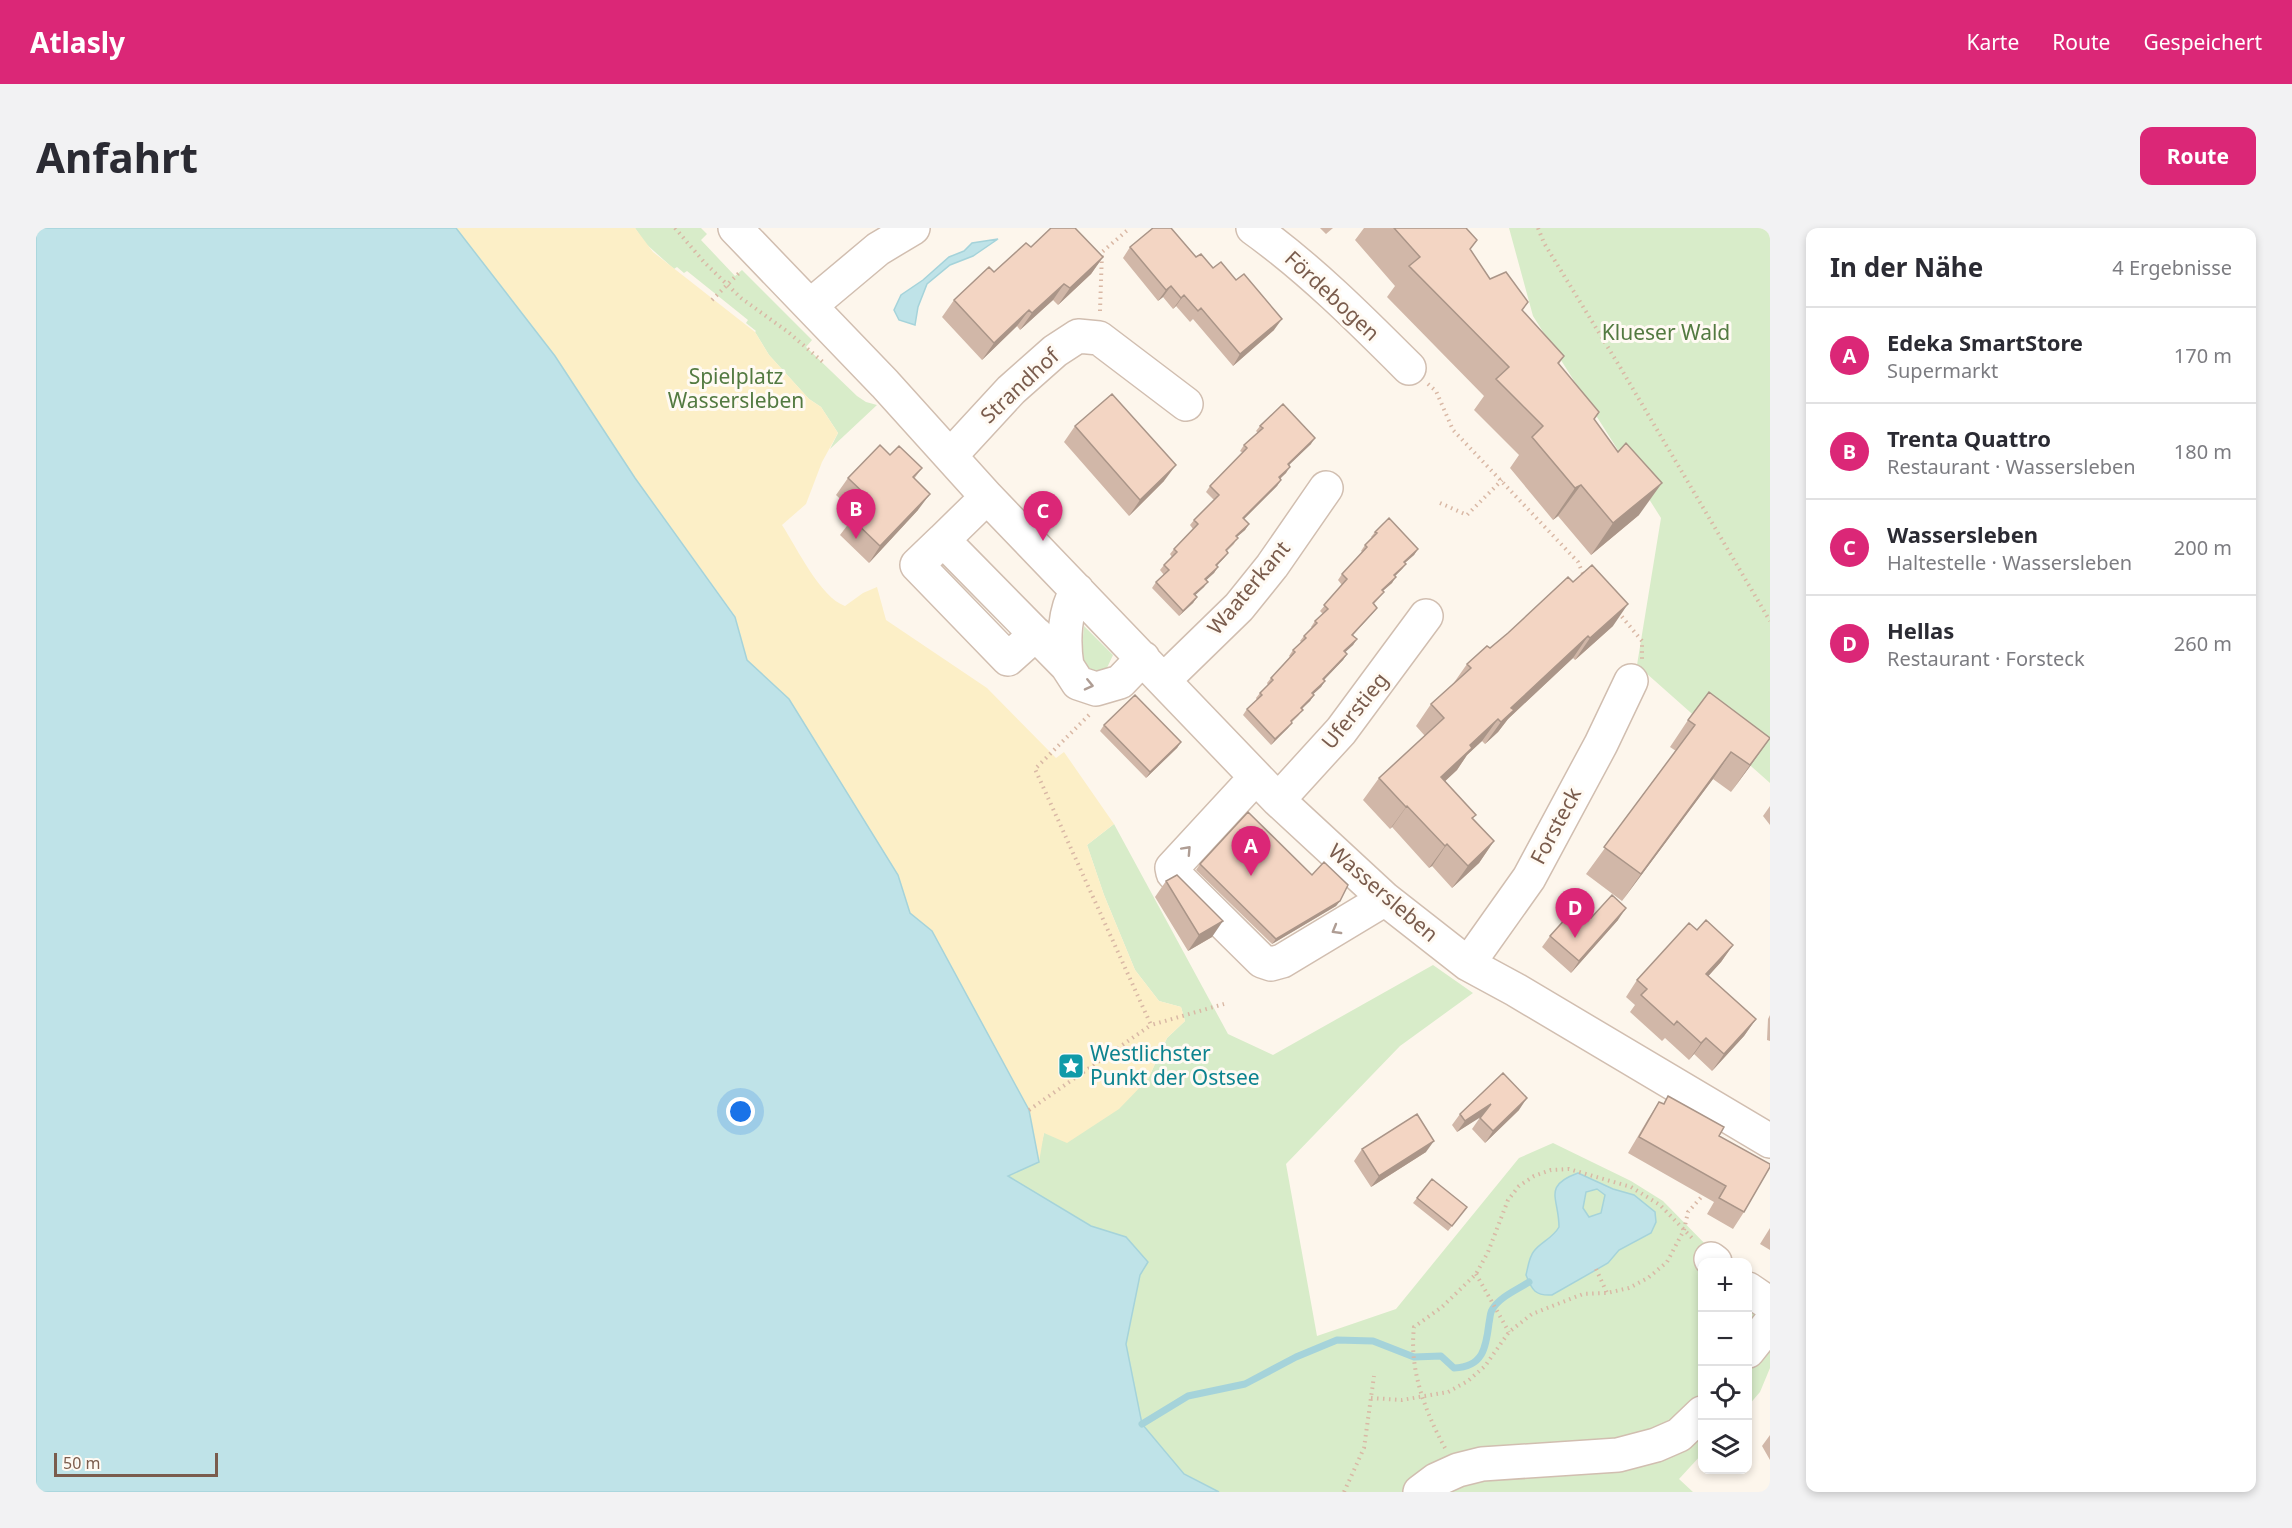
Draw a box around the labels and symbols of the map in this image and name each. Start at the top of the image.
street label: Fördebogen [1279,244,1386,346]
park label: Klueser Wald [1602,318,1730,346]
street label: Strandhof [974,340,1066,429]
park label: Spielplatz Wassersleben [668,362,804,414]
pin: B [836,490,876,539]
pin: C [1024,492,1062,541]
street label: Waaterkant [1201,534,1296,640]
street label: Uferstieg [1315,666,1394,755]
one-way arrow [1084,678,1094,691]
street label: Forsteck [1523,782,1587,869]
pin: A [1232,826,1270,876]
street label: Wassersleben [1323,837,1444,948]
one-way arrow [1180,847,1191,858]
pin: D [1556,888,1594,938]
one-way arrow [1332,922,1342,934]
place label: Westlichster Punkt der Ostsee [1090,1039,1260,1091]
place icon: Westlichster Punkt der Ostsee [1056,1051,1086,1081]
your location [726,1097,755,1126]
scale bar [54,1450,218,1478]

